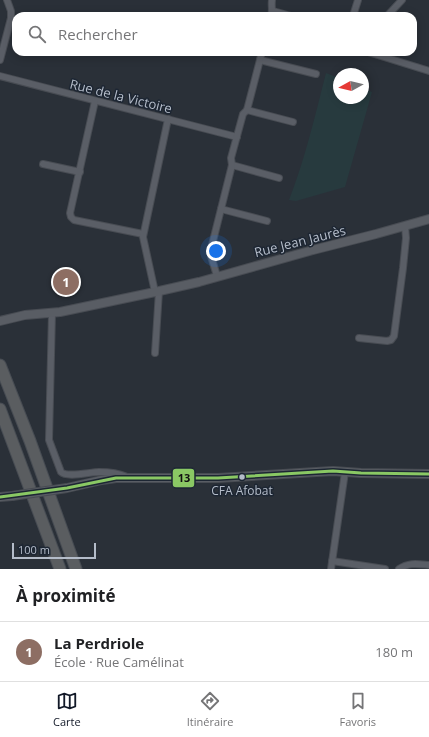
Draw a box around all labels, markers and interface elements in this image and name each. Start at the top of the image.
search box [12,12,417,56]
icon: search [26,23,48,45]
text: Rechercher [58,24,138,44]
north arrow [333,68,369,104]
street label: Rue de la Victoire [68,75,174,117]
street label: Rue Jean Jaurès [252,221,348,261]
your location [206,241,226,261]
pin: 1 [53,267,79,297]
line badge: 13 [172,468,195,488]
text: 13 [178,470,190,485]
marker: CFA Afobat [237,472,247,482]
place label: CFA Afobat [211,482,273,499]
scale bar [12,541,96,560]
text: 100 m [18,542,50,557]
text: À proximité [16,584,115,607]
text: La Perdriole [54,633,144,653]
text: 1 [25,643,33,661]
text: 180 m [375,643,413,661]
text: École · Rue Camélinat [54,653,184,671]
tab: Carte [53,690,81,729]
tab: Itinéraire [187,690,233,729]
tab: Favoris [340,690,376,729]

